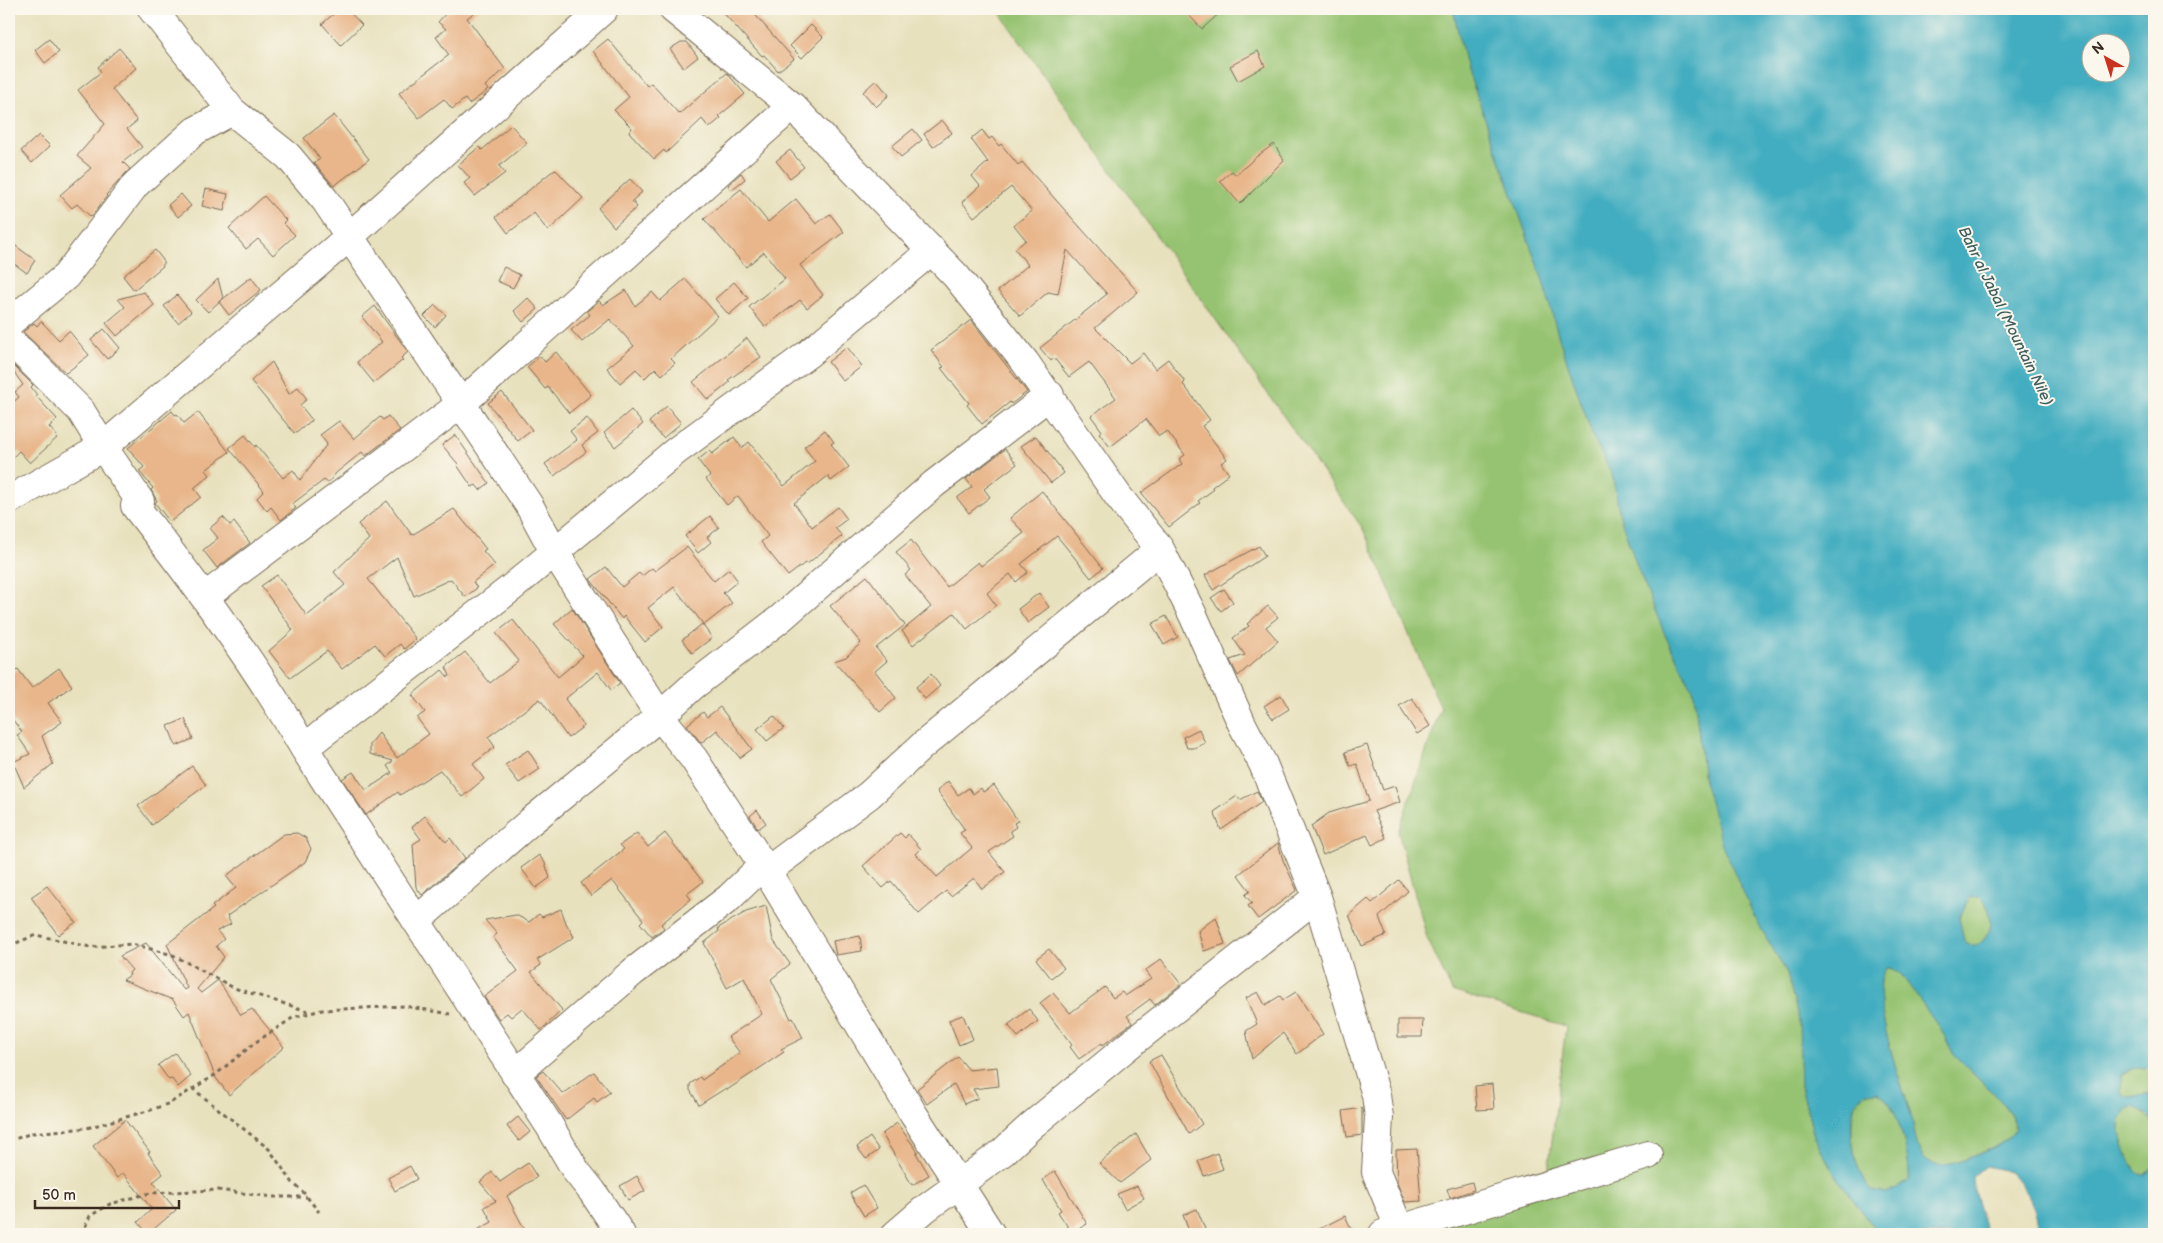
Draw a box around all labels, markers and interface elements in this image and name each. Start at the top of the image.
north arrow [2080,32,2130,82]
text: N [2089,38,2108,58]
water label: Bahr al Jabal (Mountain Nile) [1954,224,2057,409]
scale bar [35,1178,179,1210]
text: 50 m [42,1186,76,1205]

